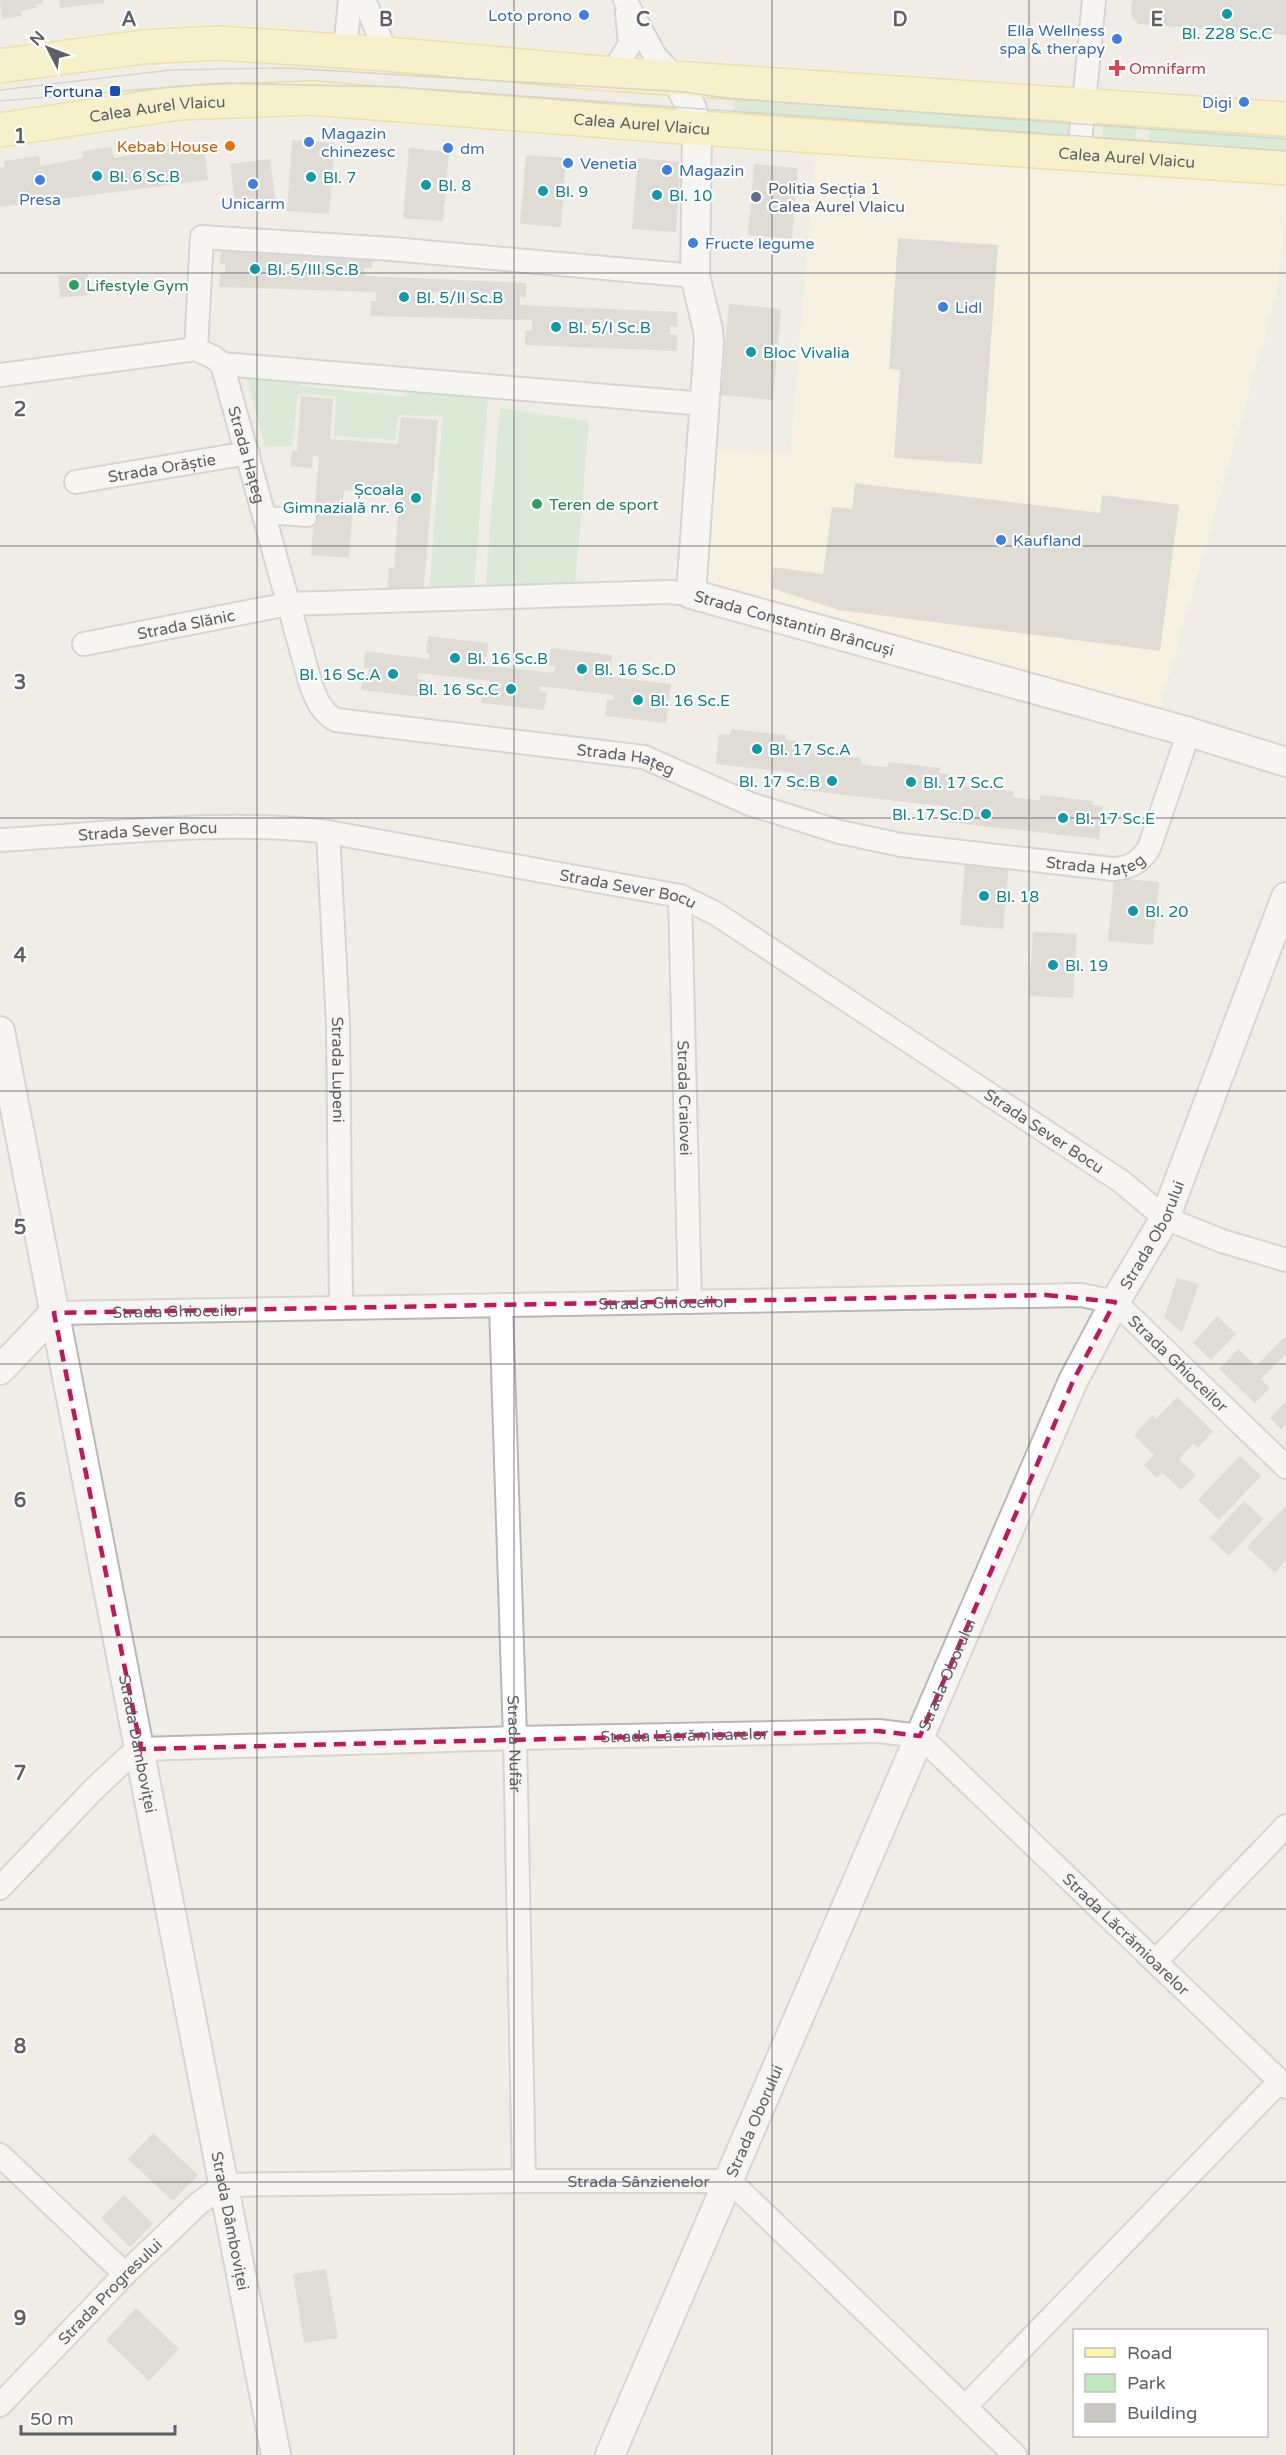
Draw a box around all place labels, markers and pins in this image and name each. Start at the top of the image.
place label: Loto prono [488,6,572,26]
marker: Bl. Z28 Sc.C [1220,7,1234,21]
marker: Loto prono [577,8,591,22]
place label: Ella Wellness spa & therapy [1000,21,1105,59]
place label: Bl. Z28 Sc.C [1181,24,1273,44]
marker: Ella Wellness spa & therapy [1110,32,1124,46]
place label: Omnifarm [1129,59,1206,79]
marker: Omnifarm [1110,61,1124,75]
place label: Fortuna [43,82,103,102]
marker: Fortuna [108,84,122,98]
place label: Digi [1202,93,1232,113]
marker: Digi [1237,95,1251,109]
place label: Magazin chinezesc [321,124,395,162]
marker: Magazin chinezesc [302,135,316,149]
place label: Kebab House [117,137,218,157]
marker: Kebab House [223,139,237,153]
place label: dm [460,139,485,159]
marker: dm [441,141,455,155]
place label: Venetia [580,154,637,174]
marker: Venetia [561,156,575,170]
place label: Magazin [679,161,744,181]
marker: Magazin [660,163,674,177]
place label: Bl. 6 Sc.B [109,167,180,187]
place label: Bl. 7 [323,168,356,188]
marker: Bl. 6 Sc.B [90,169,104,183]
marker: Bl. 7 [304,170,318,184]
marker: Presa [33,173,47,187]
place label: Bl. 8 [438,176,471,196]
marker: Unicarm [246,177,260,191]
marker: Bl. 8 [419,178,433,192]
place label: Politia Secția 1 Calea Aurel Vlaicu [768,179,905,217]
place label: Bl. 9 [555,182,588,202]
marker: Bl. 9 [536,184,550,198]
place label: Bl. 10 [669,186,712,206]
marker: Bl. 10 [650,188,664,202]
place label: Presa [19,190,61,210]
marker: Politia Secția 1 Calea Aurel Vlaicu [749,190,763,204]
place label: Unicarm [221,194,285,214]
place label: Fructe legume [705,234,815,254]
marker: Fructe legume [686,236,700,250]
place label: Bl. 5/III Sc.B [267,260,359,280]
marker: Bl. 5/III Sc.B [248,262,262,276]
place label: Lifestyle Gym [86,276,189,296]
marker: Lifestyle Gym [67,278,81,292]
place label: Bl. 5/II Sc.B [416,288,503,308]
marker: Bl. 5/II Sc.B [397,290,411,304]
place label: Lidl [955,298,982,318]
marker: Lidl [936,300,950,314]
place label: Bl. 5/I Sc.B [568,318,651,338]
marker: Bl. 5/I Sc.B [549,320,563,334]
place label: Bloc Vivalia [763,343,850,363]
marker: Bloc Vivalia [744,345,758,359]
place label: Școala Gimnazială nr. 6 [283,480,404,518]
marker: Școala Gimnazială nr. 6 [409,491,423,505]
place label: Teren de sport [549,495,659,515]
marker: Teren de sport [530,497,544,511]
place label: Kaufland [1013,531,1081,551]
marker: Kaufland [994,533,1008,547]
place label: Bl. 16 Sc.B [467,649,548,669]
marker: Bl. 16 Sc.B [448,651,462,665]
place label: Bl. 16 Sc.D [594,660,676,680]
marker: Bl. 16 Sc.D [575,662,589,676]
place label: Bl. 16 Sc.A [299,665,381,685]
marker: Bl. 16 Sc.A [386,667,400,681]
place label: Bl. 16 Sc.C [418,680,499,700]
marker: Bl. 16 Sc.C [504,682,518,696]
place label: Bl. 16 Sc.E [650,691,730,711]
marker: Bl. 16 Sc.E [631,693,645,707]
place label: Bl. 17 Sc.A [769,740,851,760]
marker: Bl. 17 Sc.A [750,742,764,756]
place label: Bl. 17 Sc.B [739,772,820,792]
place label: Bl. 17 Sc.C [923,773,1004,793]
marker: Bl. 17 Sc.B [825,774,839,788]
marker: Bl. 17 Sc.C [904,775,918,789]
place label: Bl. 17 Sc.D [892,805,974,825]
marker: Bl. 17 Sc.D [979,807,993,821]
place label: Bl. 17 Sc.E [1075,809,1155,829]
marker: Bl. 17 Sc.E [1056,811,1070,825]
place label: Bl. 18 [996,887,1039,907]
marker: Bl. 18 [977,889,991,903]
place label: Bl. 20 [1145,902,1188,922]
marker: Bl. 20 [1126,904,1140,918]
place label: Bl. 19 [1065,956,1108,976]
marker: Bl. 19 [1046,958,1060,972]

